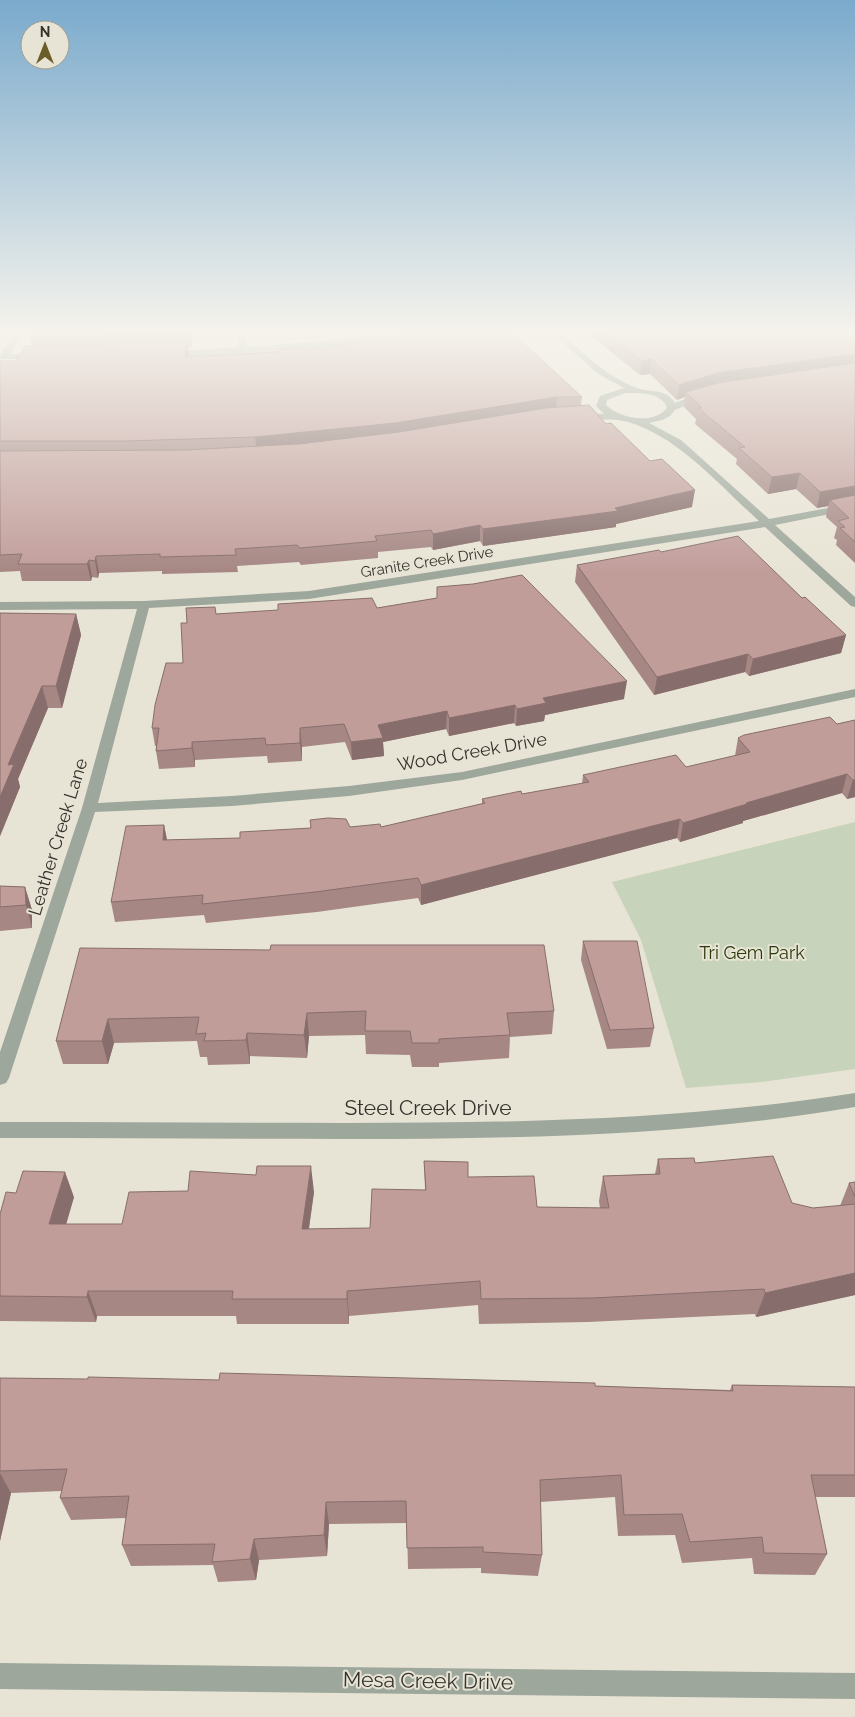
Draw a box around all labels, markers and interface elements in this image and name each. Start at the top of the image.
north arrow [20,20,70,70]
text: N [40,24,50,40]
street label: Granite Creek Drive [359,543,495,581]
street label: Wood Creek Drive [396,728,549,775]
street label: Leather Creek Lane [24,755,92,918]
park label: Tri Gem Park [699,942,805,963]
street label: Steel Creek Drive [344,1095,512,1120]
street label: Mesa Creek Drive [343,1667,513,1694]

